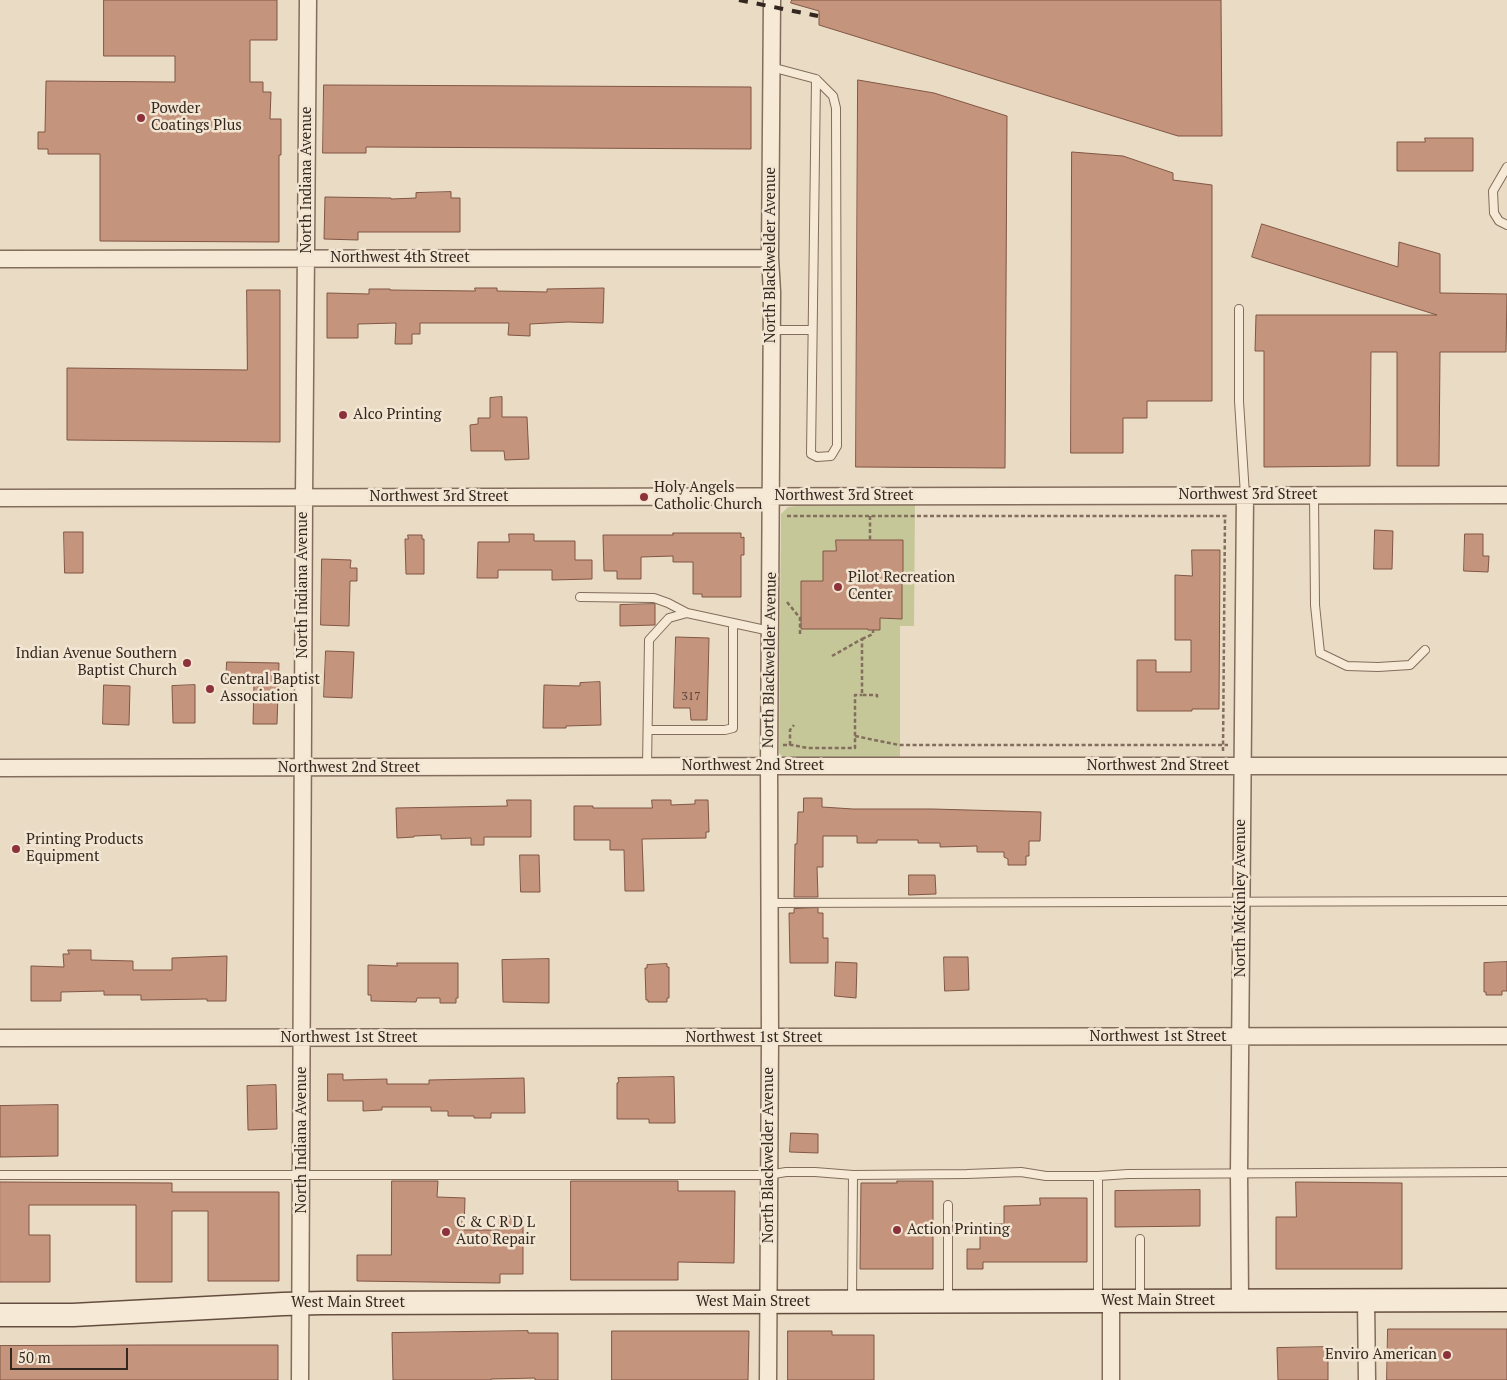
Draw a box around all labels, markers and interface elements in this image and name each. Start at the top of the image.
place label: Powder Coatings Plus [151,100,242,135]
street label: North Indiana Avenue [298,107,316,253]
marker: Powder Coatings Plus [135,112,147,124]
street label: North Blackwelder Avenue [762,167,780,343]
street label: Northwest 4th Street [330,249,470,267]
place label: Alco Printing [353,406,441,424]
marker: Alco Printing [337,409,349,421]
place label: Holy Angels Catholic Church [654,479,762,514]
street label: Northwest 3rd Street [1178,486,1318,504]
street label: Northwest 3rd Street [774,487,914,505]
street label: Northwest 3rd Street [369,488,509,506]
marker: Holy Angels Catholic Church [638,491,650,503]
street label: North Indiana Avenue [294,512,312,658]
place label: Pilot Recreation Center [848,569,955,604]
street label: North Blackwelder Avenue [759,572,781,748]
marker: Pilot Recreation Center [832,581,844,593]
place label: Indian Avenue Southern Baptist Church [16,645,177,680]
marker: Indian Avenue Southern Baptist Church [181,657,193,669]
place label: Central Baptist Association [220,671,320,706]
marker: Central Baptist Association [204,683,216,695]
house number: 317 [681,690,701,704]
street label: Northwest 2nd Street [682,757,824,775]
street label: Northwest 2nd Street [1087,757,1229,775]
street label: Northwest 2nd Street [278,759,420,777]
street label: North McKinley Avenue [1232,819,1250,977]
place label: Printing Products Equipment [26,831,144,866]
marker: Printing Products Equipment [10,843,22,855]
street label: Northwest 1st Street [1089,1028,1227,1046]
street label: Northwest 1st Street [280,1029,418,1047]
street label: Northwest 1st Street [685,1029,823,1047]
street label: North Indiana Avenue [293,1067,311,1213]
street label: North Blackwelder Avenue [760,1067,778,1243]
place label: C & C R D L Auto Repair [456,1214,536,1249]
place label: Action Printing [907,1221,1010,1239]
marker: Action Printing [891,1224,903,1236]
marker: C & C R D L Auto Repair [440,1226,452,1238]
street label: West Main Street [1101,1292,1215,1310]
street label: West Main Street [696,1293,810,1311]
street label: West Main Street [291,1294,405,1312]
scale bar [12,1338,130,1370]
place label: Enviro American [1325,1346,1437,1364]
text: 50 m [18,1347,51,1367]
marker: Enviro American [1441,1349,1453,1361]

